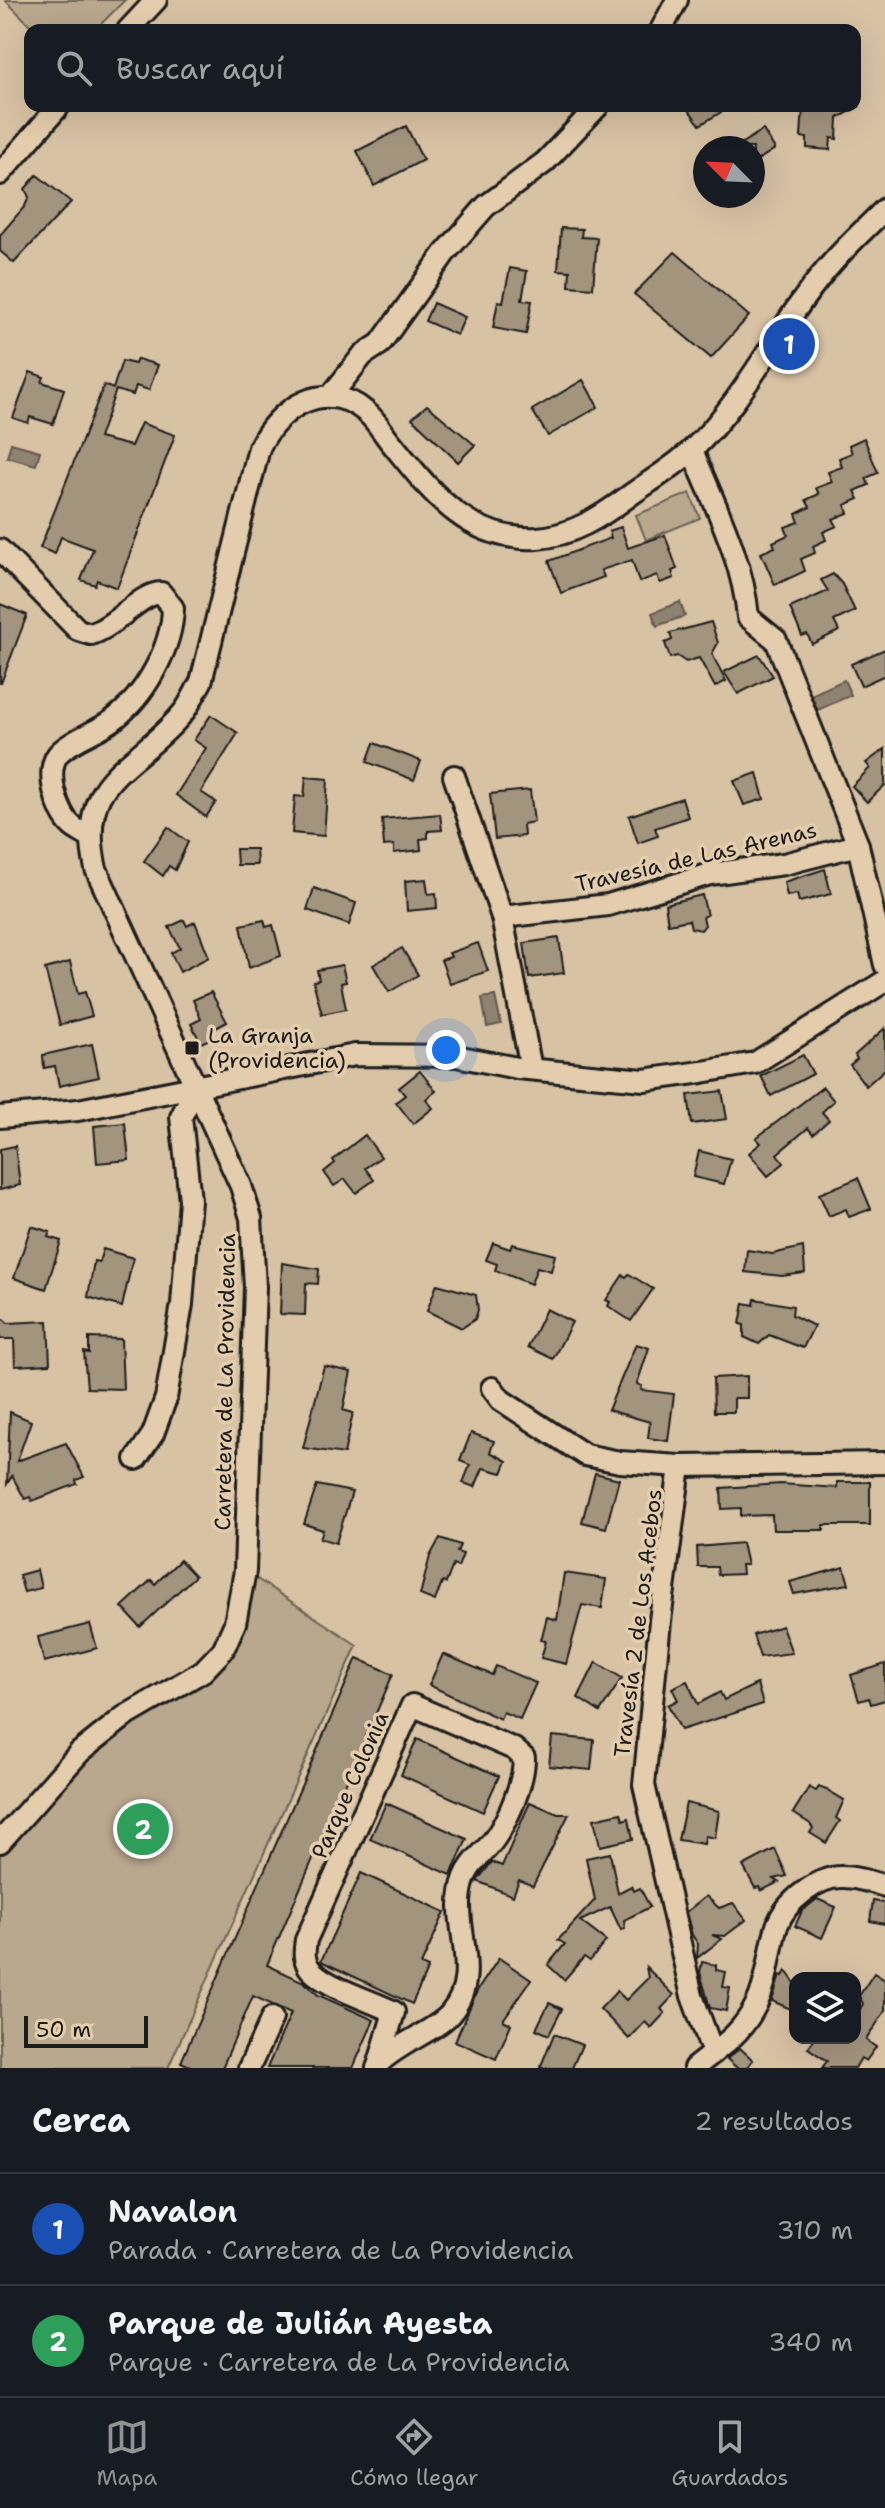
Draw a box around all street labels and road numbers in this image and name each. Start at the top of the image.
street label: Travesía de Las Arenas [572,815,820,899]
street label: Carretera de La Providencia [208,1233,242,1531]
street label: Travesía 2 de Los Acebos [607,1487,669,1759]
street label: Parque Colonia [305,1707,396,1863]

